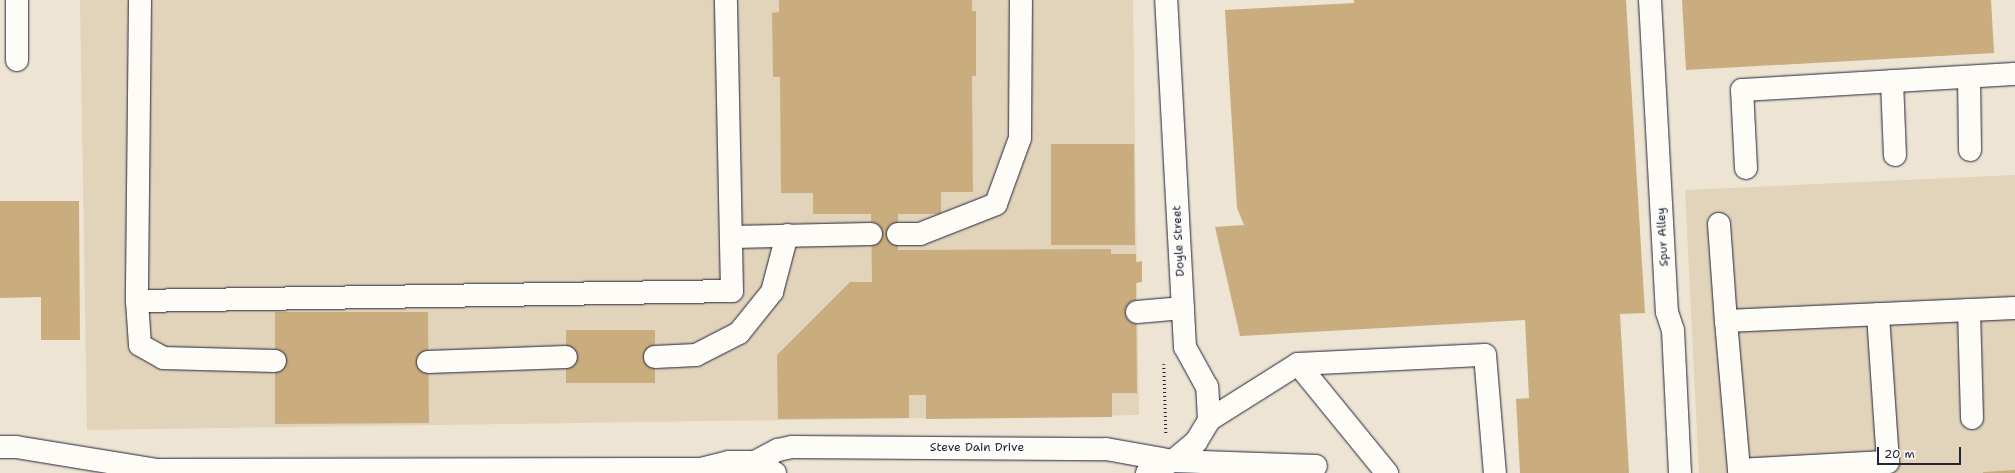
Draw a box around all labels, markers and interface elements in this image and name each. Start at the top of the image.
street label: Doyle Street [1170,205,1188,277]
street label: Spur Alley [1654,207,1672,267]
scale bar [1879,439,1963,465]
street label: Steve Dain Drive [930,441,1024,455]
text: 20 m [1884,446,1915,462]

